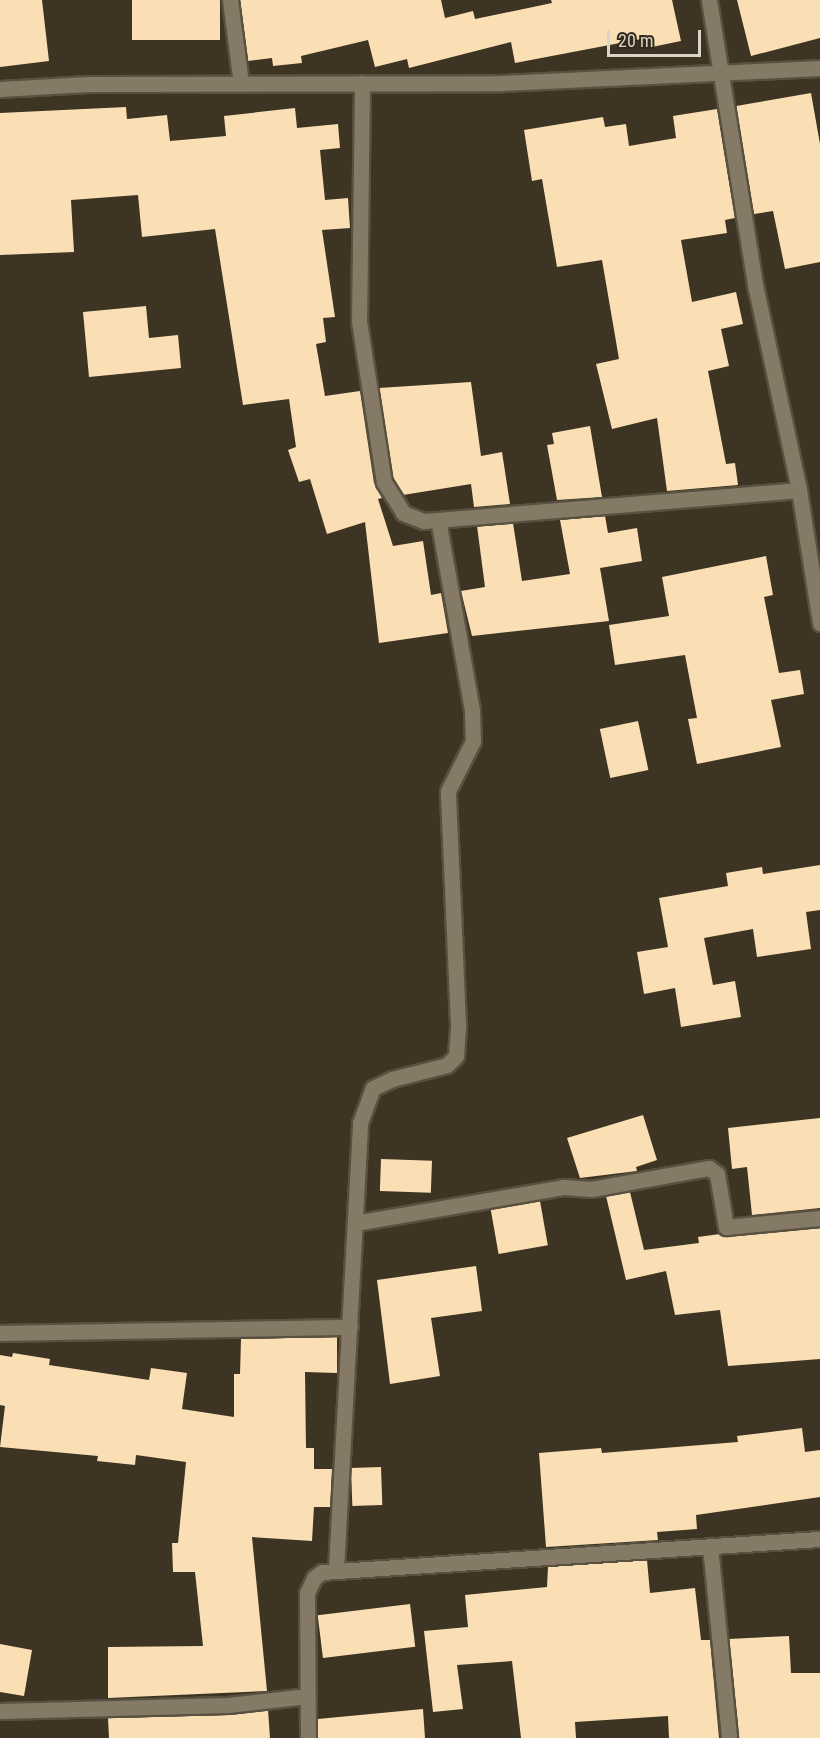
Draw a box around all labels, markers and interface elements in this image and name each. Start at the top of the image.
scale bar [610,18,704,56]
text: 20 m [618,30,653,51]

